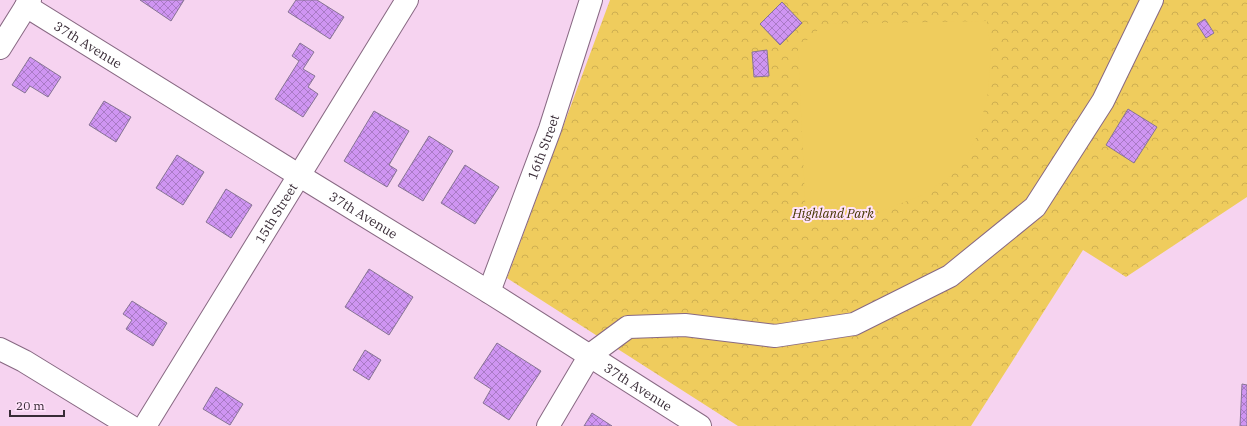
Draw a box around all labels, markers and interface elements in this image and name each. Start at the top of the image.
street label: 37th Avenue [51,17,125,72]
street label: 16th Street [524,112,563,182]
street label: 15th Street [251,180,302,247]
street label: 37th Avenue [326,188,401,243]
park label: Highland Park [791,205,874,222]
street label: 37th Avenue [601,359,675,415]
scale bar [10,392,64,418]
text: 20 m [16,398,45,413]

